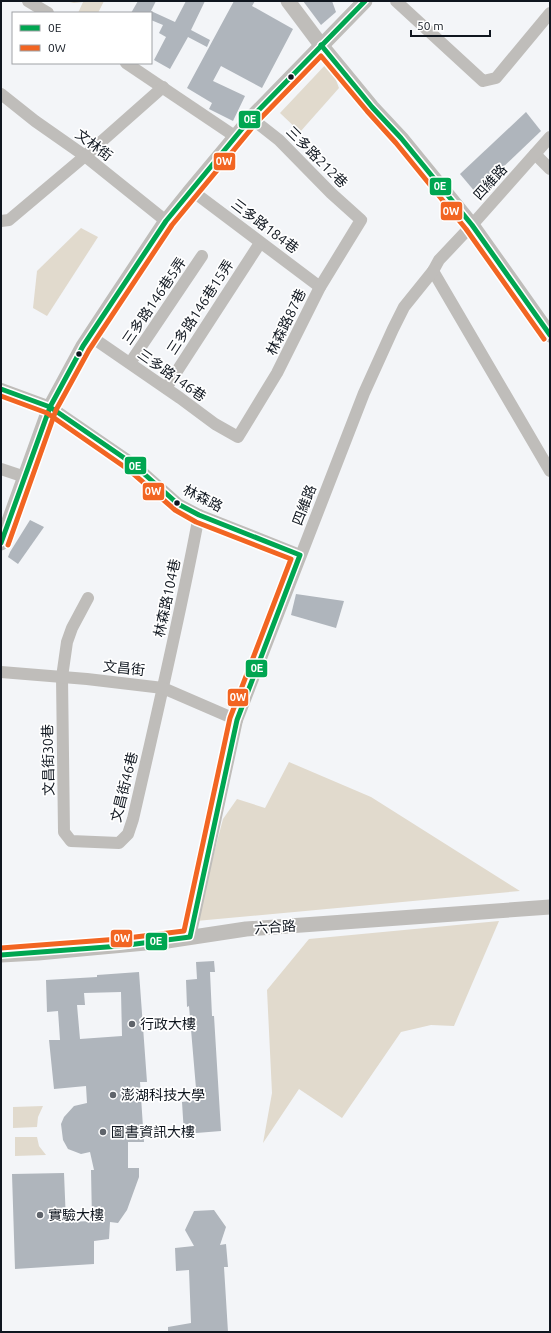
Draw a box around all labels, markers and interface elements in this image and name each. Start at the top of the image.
legend [12,12,152,64]
scale bar [411,12,490,38]
text: 50 m [417,19,444,32]
text: 0E [48,21,62,34]
text: 0W [48,41,66,54]
unlabelled marker [286,72,296,82]
line badge: 0E [238,110,261,129]
text: 0E [244,113,257,125]
street label: 三多路212巷 [283,123,351,191]
street label: 文林街 [72,126,116,164]
line badge: 0W [213,152,236,171]
text: 0W [216,155,233,167]
street label: 四維路 [470,161,510,203]
line badge: 0E [429,177,452,196]
text: 0E [434,180,447,192]
street label: 三多路184巷 [228,196,302,256]
line badge: 0W [440,201,463,221]
text: 0W [443,205,460,217]
street label: 三多路146巷5弄 [119,254,189,348]
street label: 三多路146巷15弄 [163,257,237,357]
street label: 林森路87巷 [263,286,309,358]
street label: 三多路146巷 [135,346,209,404]
unlabelled marker [74,349,84,359]
line badge: 0E [124,456,147,475]
text: 0E [129,460,142,472]
street label: 林森路 [181,481,225,515]
line badge: 0W [142,482,165,501]
street label: 四維路 [289,483,319,527]
text: 0W [145,485,162,497]
unlabelled marker [172,498,182,508]
street label: 林森路104巷 [151,557,183,639]
street label: 文昌街 [102,658,146,678]
line badge: 0E [245,659,268,678]
text: 0E [251,662,264,674]
line badge: 0W [227,688,249,707]
text: 0W [230,691,247,703]
street label: 文昌街30巷 [39,724,57,796]
street label: 文昌街46巷 [108,750,140,824]
street label: 六合路 [253,918,297,936]
line badge: 0W [110,929,133,948]
text: 0W [114,932,131,944]
line badge: 0E [145,932,168,951]
text: 0E [150,935,163,947]
place label: 行政大樓 [140,1016,196,1032]
marker: 行政大樓 [127,1019,137,1029]
place label: 澎湖科技大學 [121,1087,205,1103]
marker: 澎湖科技大學 [108,1090,118,1100]
place label: 圖書資訊大樓 [111,1124,195,1140]
marker: 圖書資訊大樓 [98,1127,108,1137]
place label: 實驗大樓 [48,1207,104,1223]
marker: 實驗大樓 [35,1210,45,1220]

